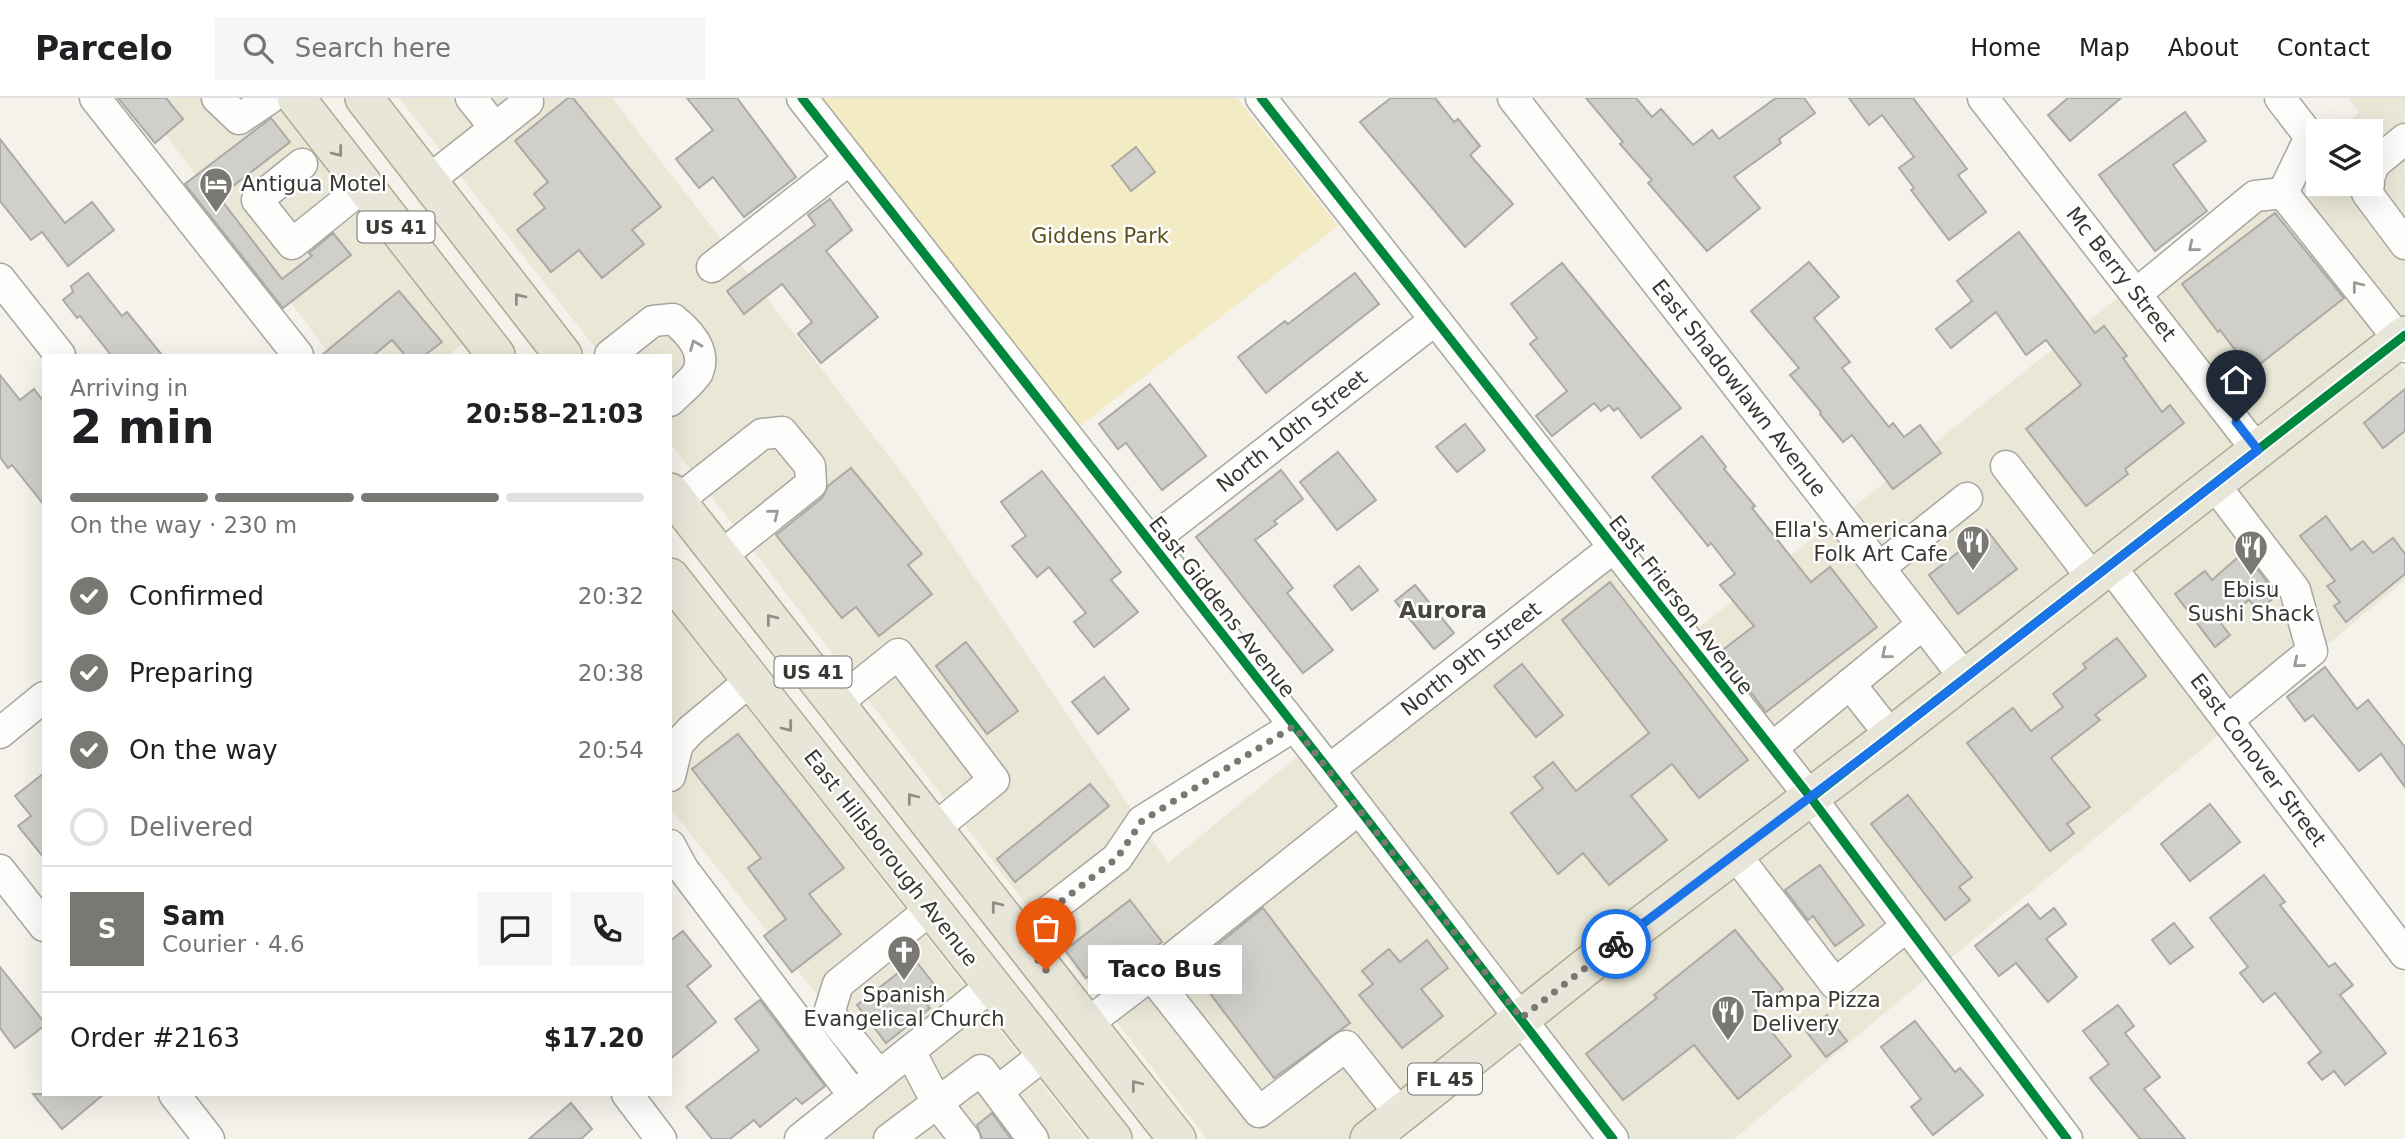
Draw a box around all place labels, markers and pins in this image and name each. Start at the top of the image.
hotel icon: Antigua Motel [197,165,235,214]
place label: Antigua Motel [241,172,387,196]
pin [2206,350,2266,422]
place label: Ella's Americana Folk Art Cafe [1774,518,1948,566]
restaurant icon: Ella's Americana Folk Art Cafe [1954,523,1992,572]
restaurant icon: Ebisu Sushi Shack [2232,528,2270,577]
place label: Ebisu Sushi Shack [2188,578,2315,626]
pin [1016,898,1076,970]
church icon: Spanish Evangelical Church [885,933,923,982]
callout: Taco Bus [1088,946,1242,994]
place label: Spanish Evangelical Church [803,983,1005,1031]
place label: Tampa Pizza Delivery [1751,988,1881,1036]
restaurant icon: Tampa Pizza Delivery [1709,993,1747,1042]

